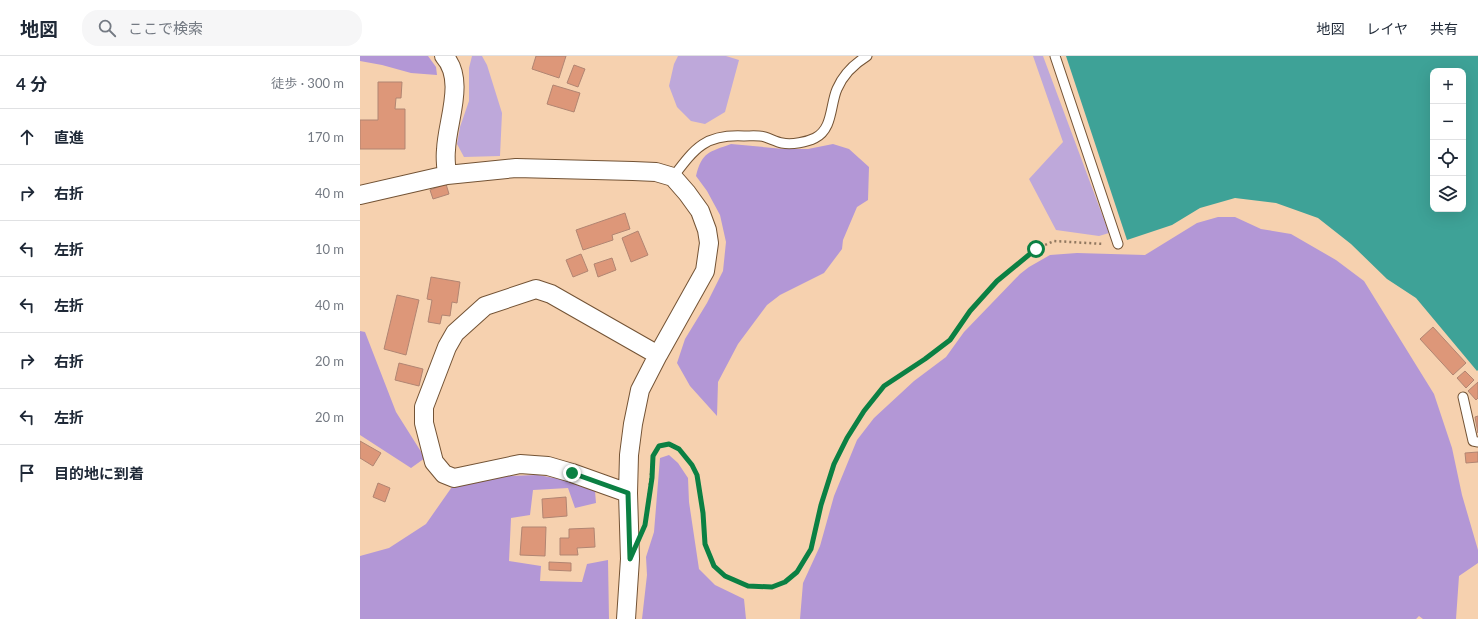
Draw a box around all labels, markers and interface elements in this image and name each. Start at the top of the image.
search box [82,10,362,46]
text: 地図 [20,17,58,40]
icon: search [96,17,118,39]
text: ここで検索 [128,19,203,37]
text: 地図 [1316,20,1344,37]
text: レイヤ [1366,20,1408,37]
text: 共有 [1430,20,1458,37]
map controls [1430,68,1466,212]
button: + [1430,68,1466,104]
text: 4 分 [16,73,47,94]
text: 徒歩 · 300 m [271,75,344,91]
button: − [1430,104,1466,140]
icon: ahead [16,126,38,148]
text: 直進 [54,128,84,146]
text: 170 m [307,129,344,145]
button: locate [1430,140,1466,176]
button: layers [1430,176,1466,212]
icon: right [16,182,38,204]
text: 右折 [54,184,84,202]
text: 40 m [315,185,344,201]
icon: left [16,238,38,260]
text: 左折 [54,240,84,258]
route start [1027,240,1045,258]
text: 10 m [315,241,344,257]
icon: left [16,294,38,316]
text: 左折 [54,296,84,314]
text: 40 m [315,297,344,313]
icon: right [16,350,38,372]
text: 右折 [54,352,84,370]
text: 20 m [315,353,344,369]
icon: left [16,406,38,428]
text: 左折 [54,408,84,426]
text: 20 m [315,409,344,425]
icon: arrive [16,462,38,484]
text: 目的地に到着 [54,464,144,482]
route end [563,464,581,482]

